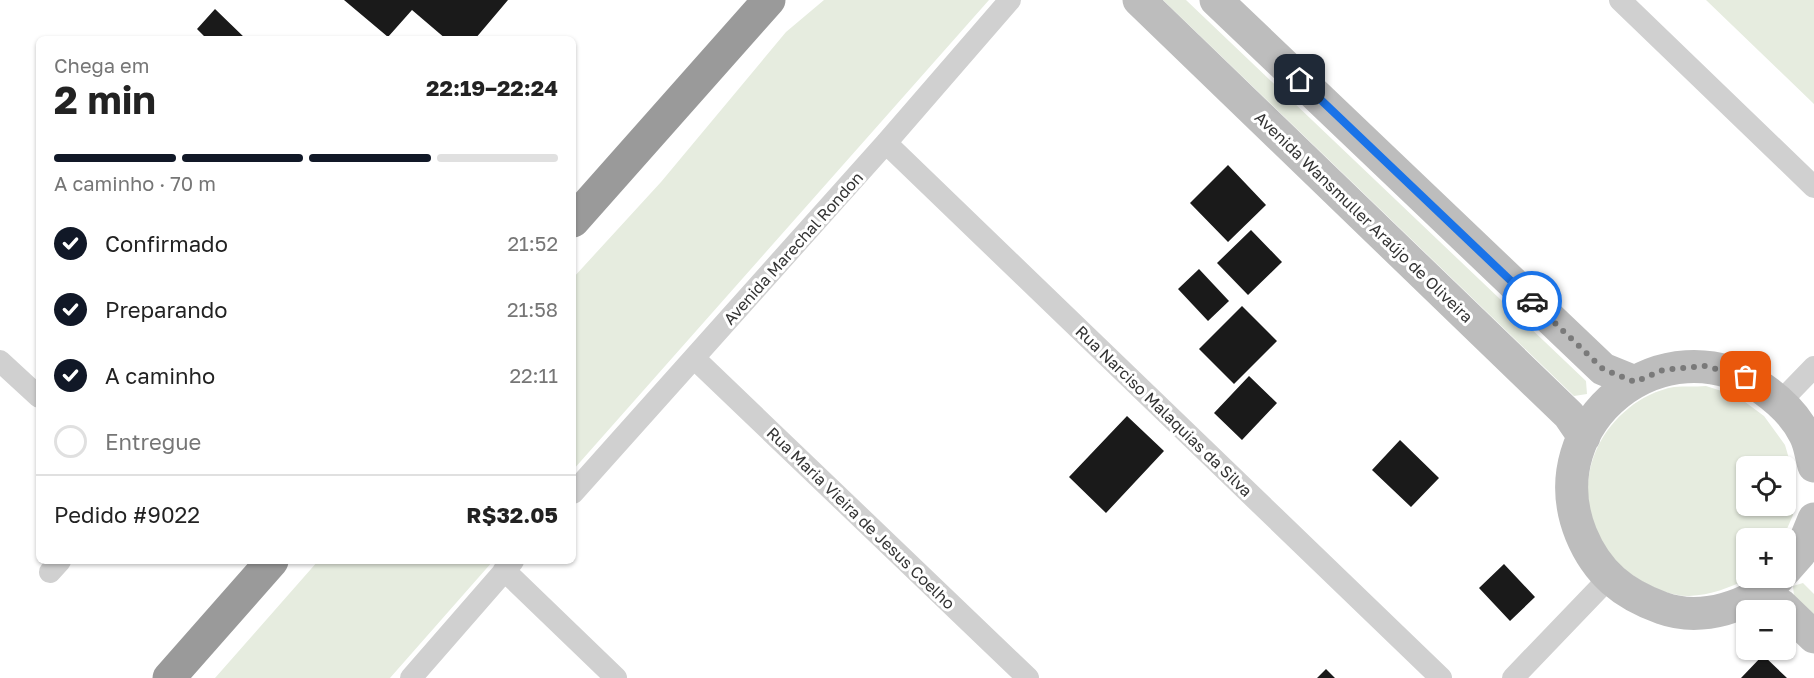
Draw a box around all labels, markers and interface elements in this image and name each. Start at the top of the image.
text: Chega em [54,53,149,77]
pin [1274,54,1325,105]
icon: home [1283,63,1316,96]
text: 22:19–22:24 [426,74,558,101]
text: 2 min [54,76,156,123]
street label: Avenida Wansmuller Araújo de Oliveira [1251,107,1477,327]
street label: Avenida Marechal Rondon [719,167,867,329]
text: A caminho · 70 m [54,171,216,195]
icon: check [54,227,87,260]
text: Confirmado [105,230,228,257]
text: 21:52 [508,231,558,255]
courier [1502,271,1562,331]
icon: car [1516,285,1549,318]
icon: check [54,293,87,326]
text: Preparando [105,296,228,323]
text: 21:58 [507,297,558,321]
street label: Rua Narciso Malaquias da Silva [1072,321,1256,501]
pin [1720,351,1771,402]
icon: check [54,359,87,392]
icon: bag [1729,360,1762,393]
text: A caminho [105,362,215,389]
text: 22:11 [509,363,558,387]
street label: Rua Maria Vieira de Jesus Coelho [763,423,959,613]
text: Entregue [105,428,201,455]
map controls [1736,456,1796,660]
button: locate [1736,456,1796,516]
text: Pedido #9022 [54,501,200,528]
text: R$32.05 [466,501,558,528]
button: + [1736,528,1796,588]
button: − [1736,600,1796,660]

